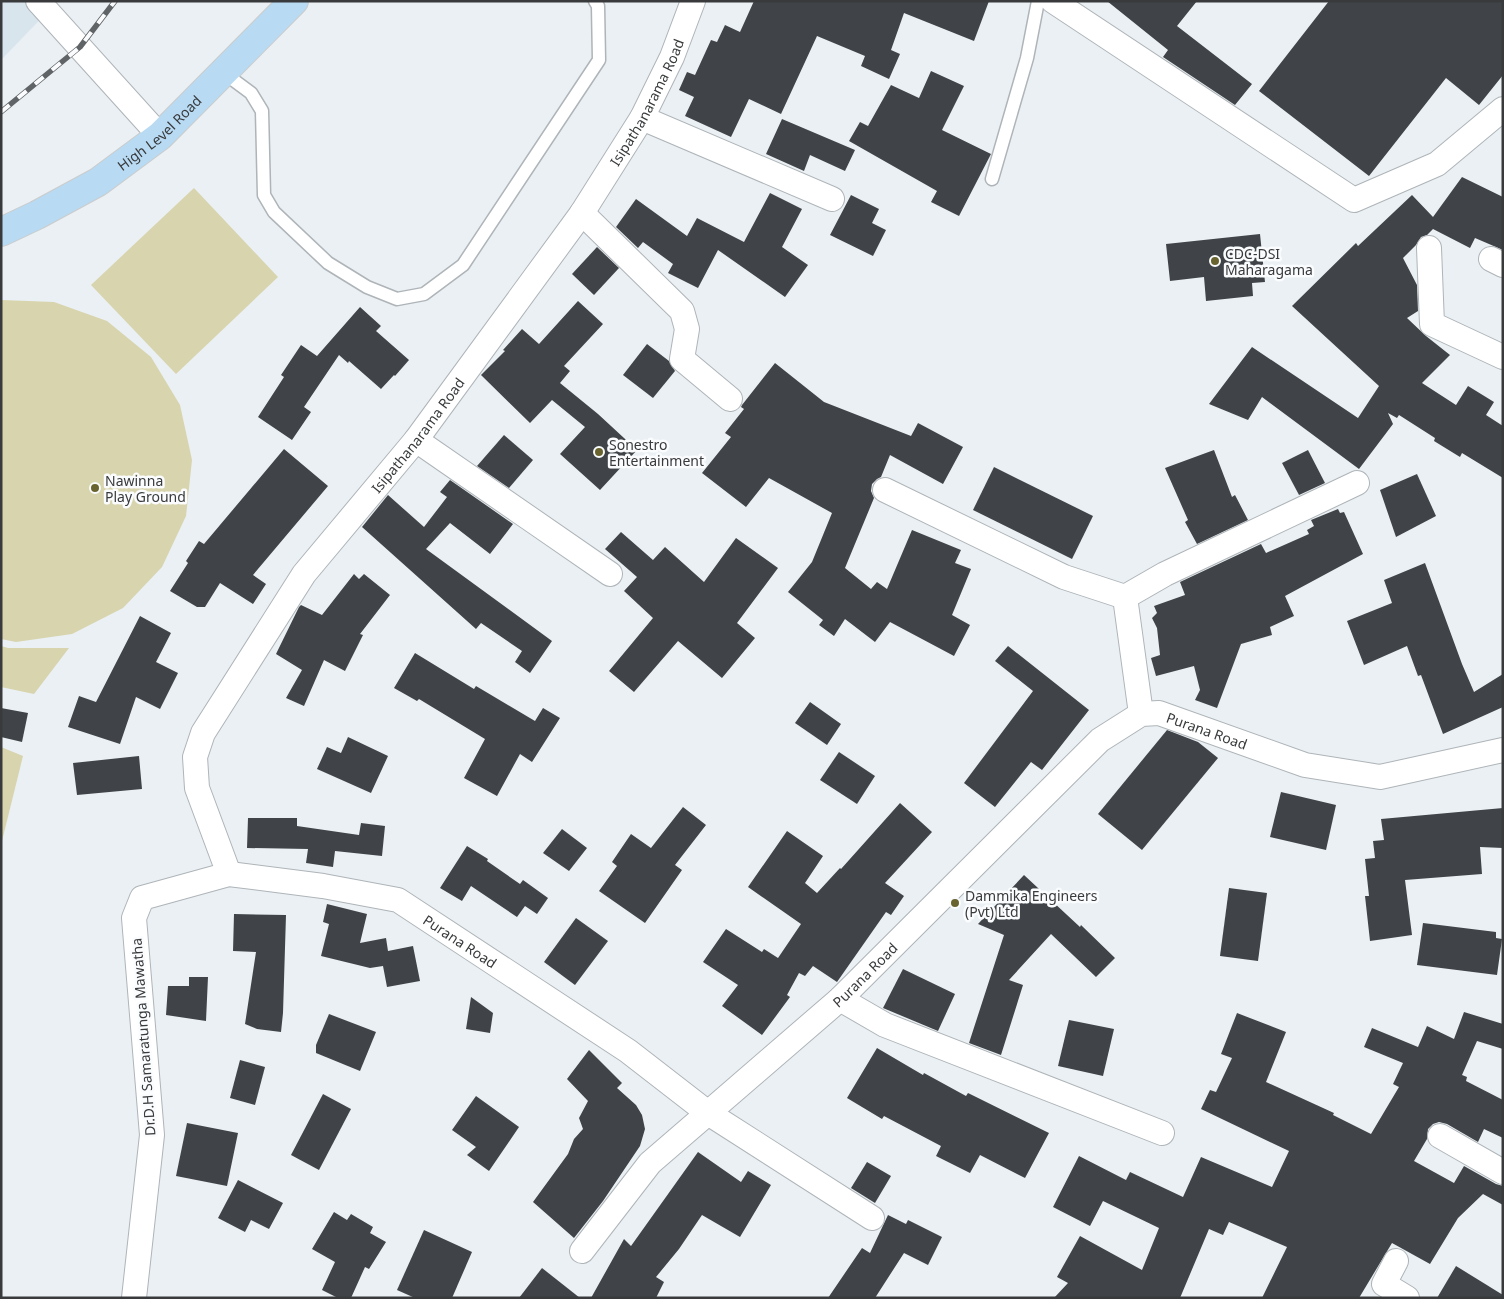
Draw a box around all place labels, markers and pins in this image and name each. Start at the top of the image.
place label: CDC-DSI Maharagama [1225,244,1313,279]
marker: CDC-DSI Maharagama [1209,255,1221,267]
place label: Sonestro Entertainment [609,435,704,470]
marker: Sonestro Entertainment [593,446,605,458]
place label: Nawinna Play Ground [105,471,186,506]
marker: Nawinna Play Ground [89,482,101,494]
place label: Dammika Engineers (Pvt) Ltd [965,886,1098,921]
marker: Dammika Engineers (Pvt) Ltd [949,897,961,909]

